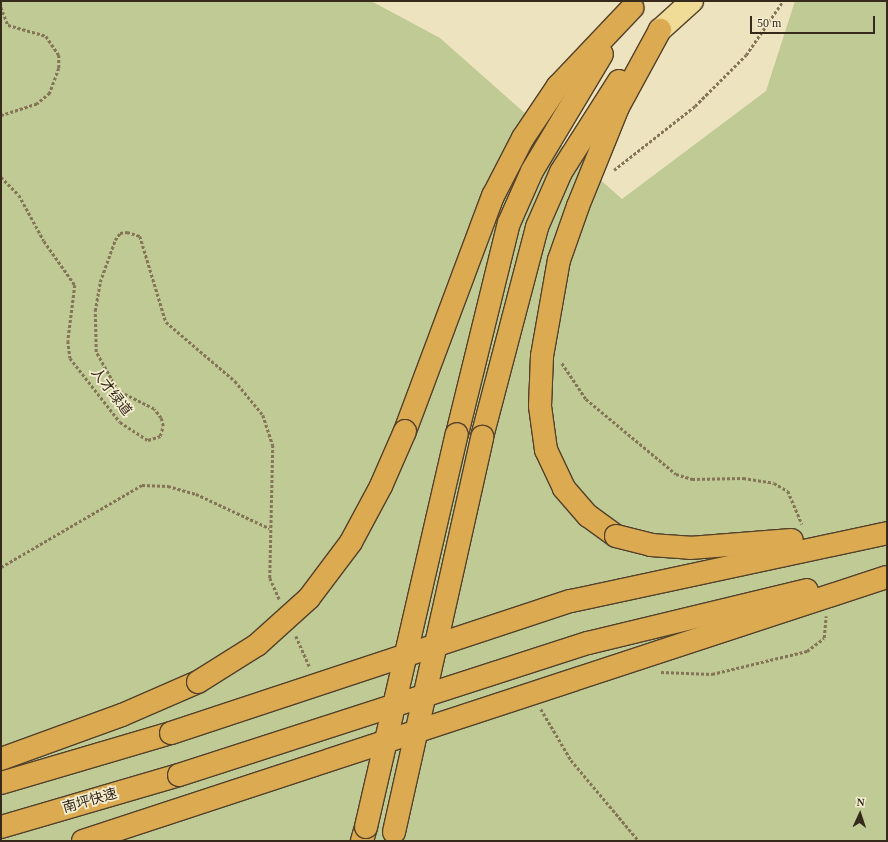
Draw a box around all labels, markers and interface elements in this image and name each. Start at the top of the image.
scale bar [752,8,877,34]
text: 50 m [757,16,781,30]
street label: 人才绿道 [87,365,135,419]
street label: 南坪快速 [61,785,119,817]
north arrow [840,794,880,834]
text: N [856,796,865,808]

